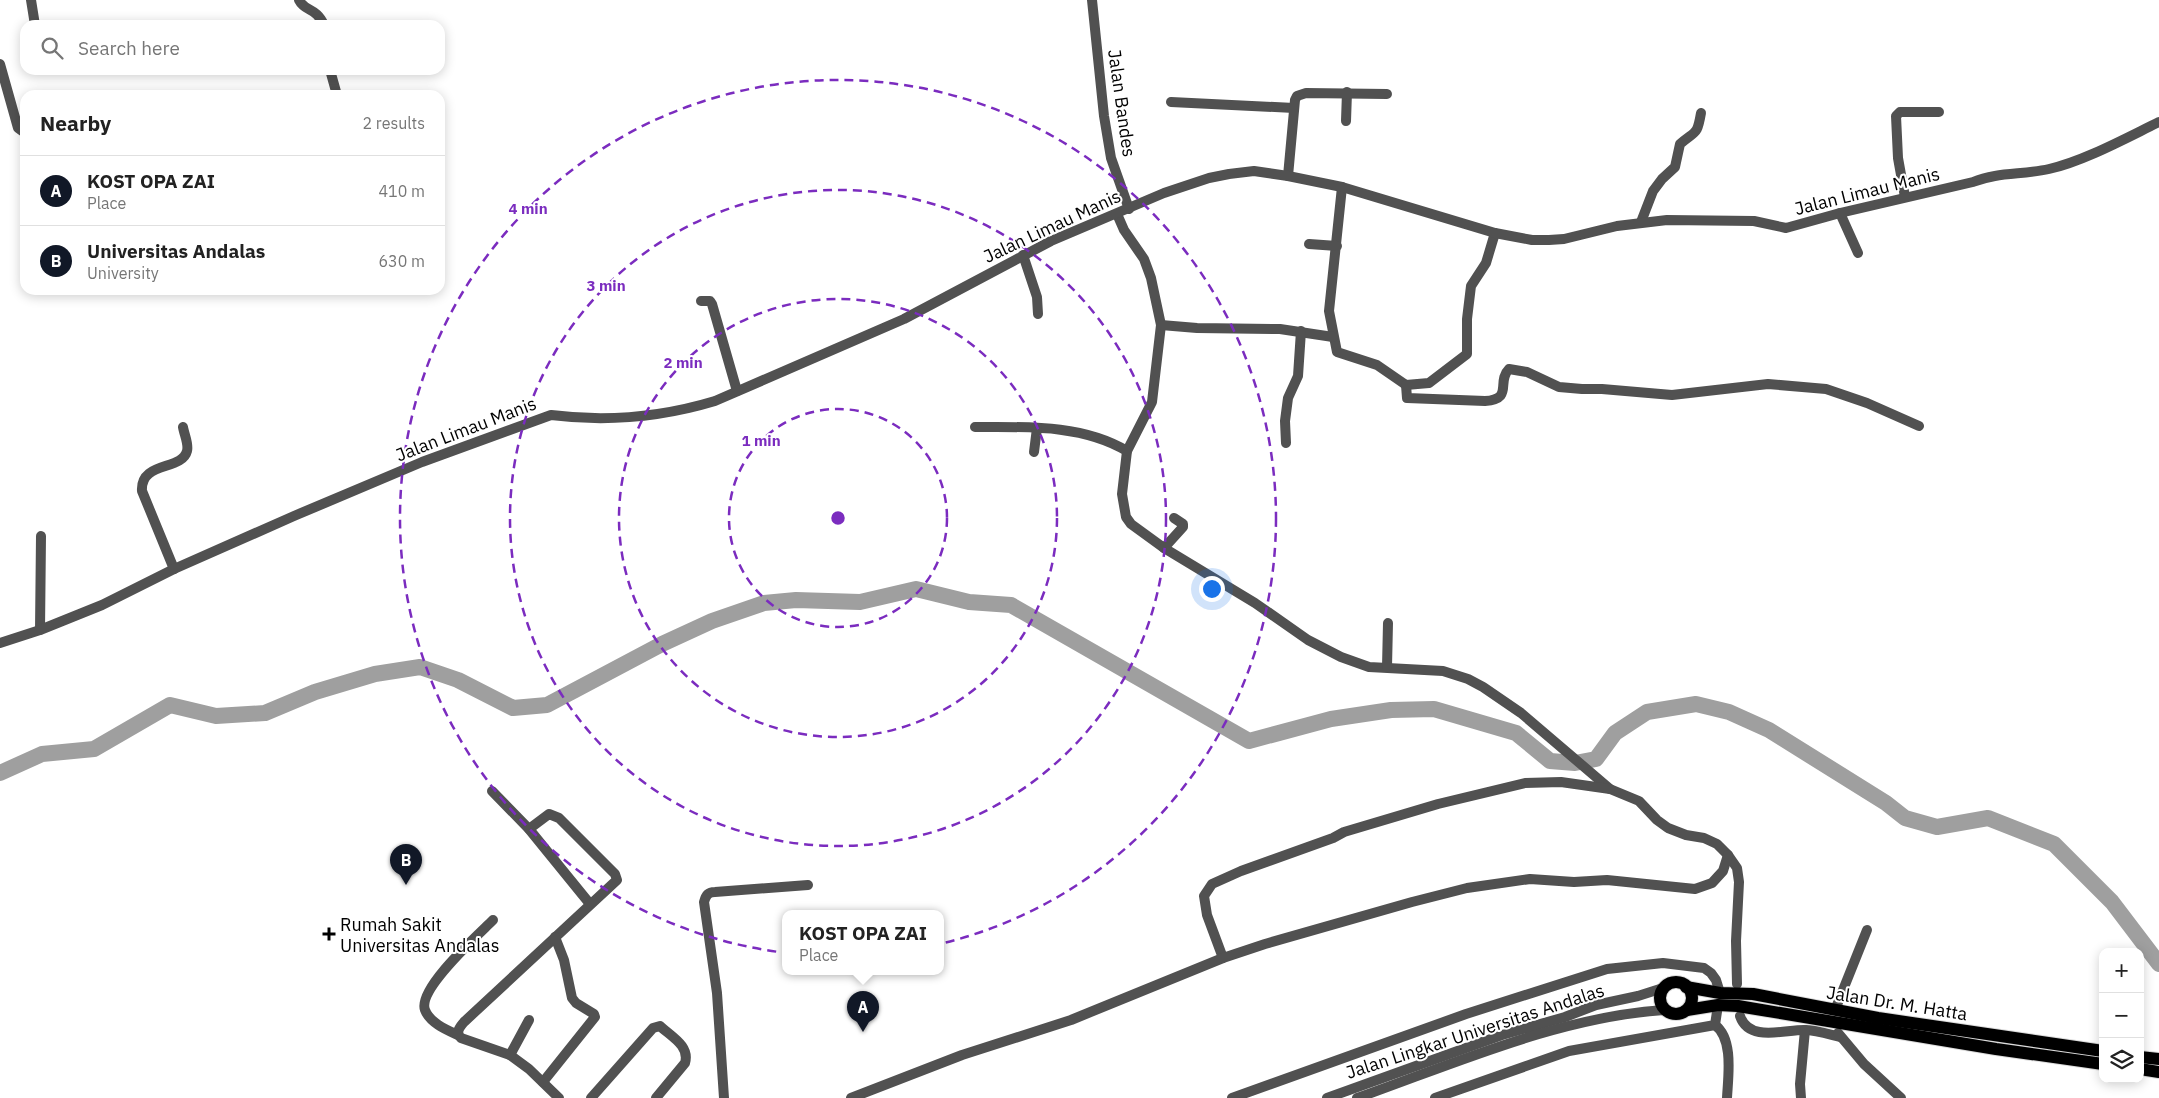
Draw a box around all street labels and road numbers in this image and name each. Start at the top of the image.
street label: Jalan Bandes [1103,48,1141,158]
street label: Jalan Limau Manis [1792,162,1942,220]
street label: Jalan Limau Manis [980,184,1124,268]
street label: Jalan Limau Manis [392,392,540,466]
street label: Jalan Lingkar Universitas Andalas [1343,978,1607,1084]
street label: Jalan Dr. M. Hatta [1825,981,1969,1026]

